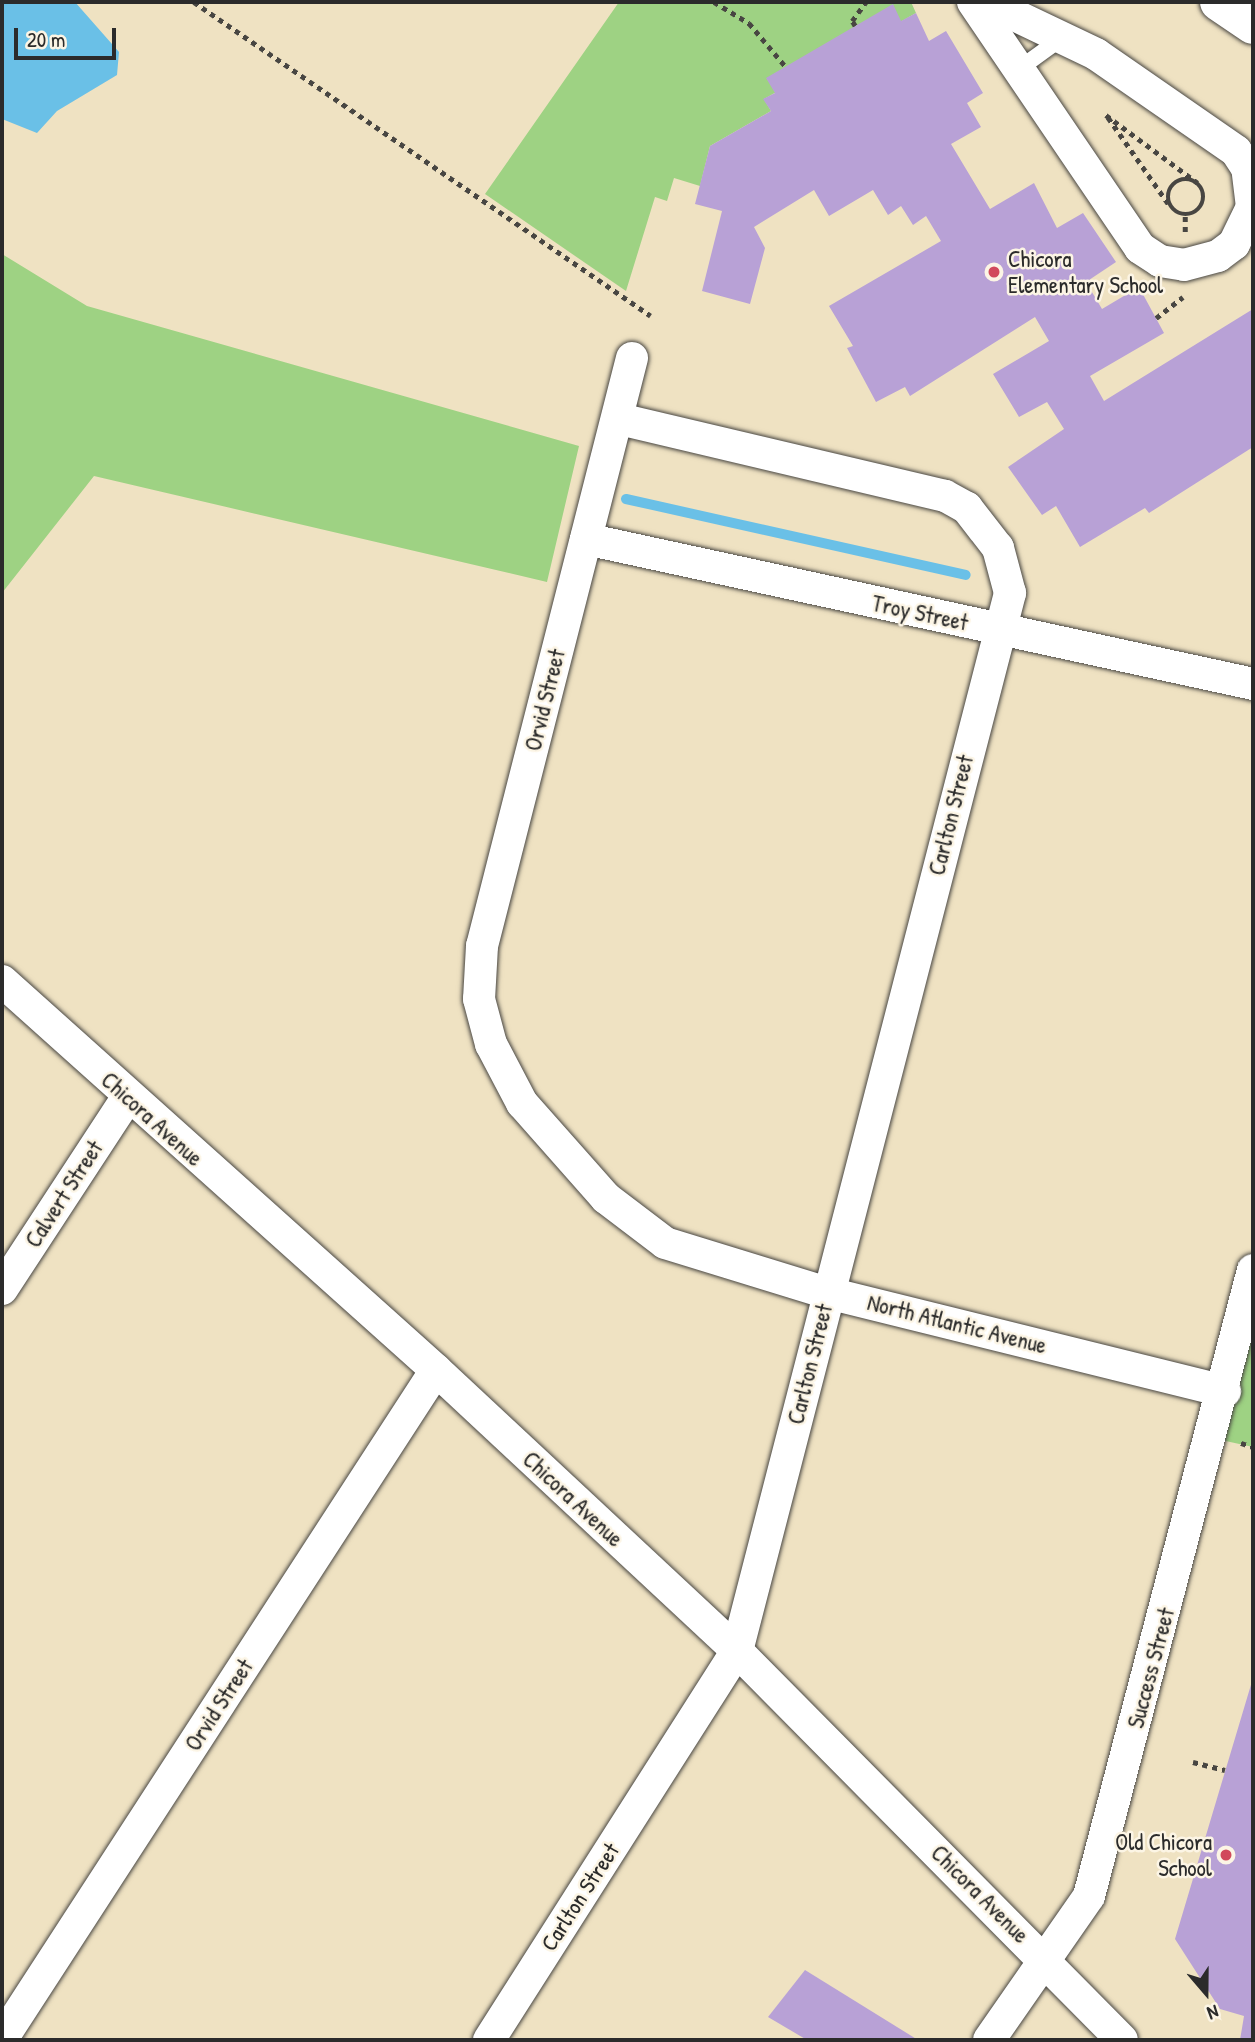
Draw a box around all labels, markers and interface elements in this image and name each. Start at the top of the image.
scale bar [18,14,119,58]
text: 20 m [27,25,65,54]
place label: Chicora Elementary School [1008,245,1163,299]
marker: Chicora Elementary School [986,264,1002,280]
street label: Troy Street [869,589,971,637]
street label: Orvid Street [519,646,571,754]
street label: Carlton Street [923,752,979,878]
street label: Chicora Avenue [96,1066,208,1172]
street label: Calvert Street [19,1135,109,1253]
street label: North Atlantic Avenue [865,1288,1049,1360]
street label: Carlton Street [782,1301,838,1427]
street label: Chicora Avenue [517,1446,629,1552]
street label: Success Street [1122,1605,1180,1731]
street label: Orvid Street [179,1654,259,1756]
place label: Old Chicora School [1115,1828,1212,1882]
street label: Carlton Street [535,1838,625,1956]
street label: Chicora Avenue [925,1839,1035,1949]
marker: Old Chicora School [1218,1847,1234,1863]
north arrow [1171,1958,1241,2028]
text: N [1204,1999,1222,2027]

